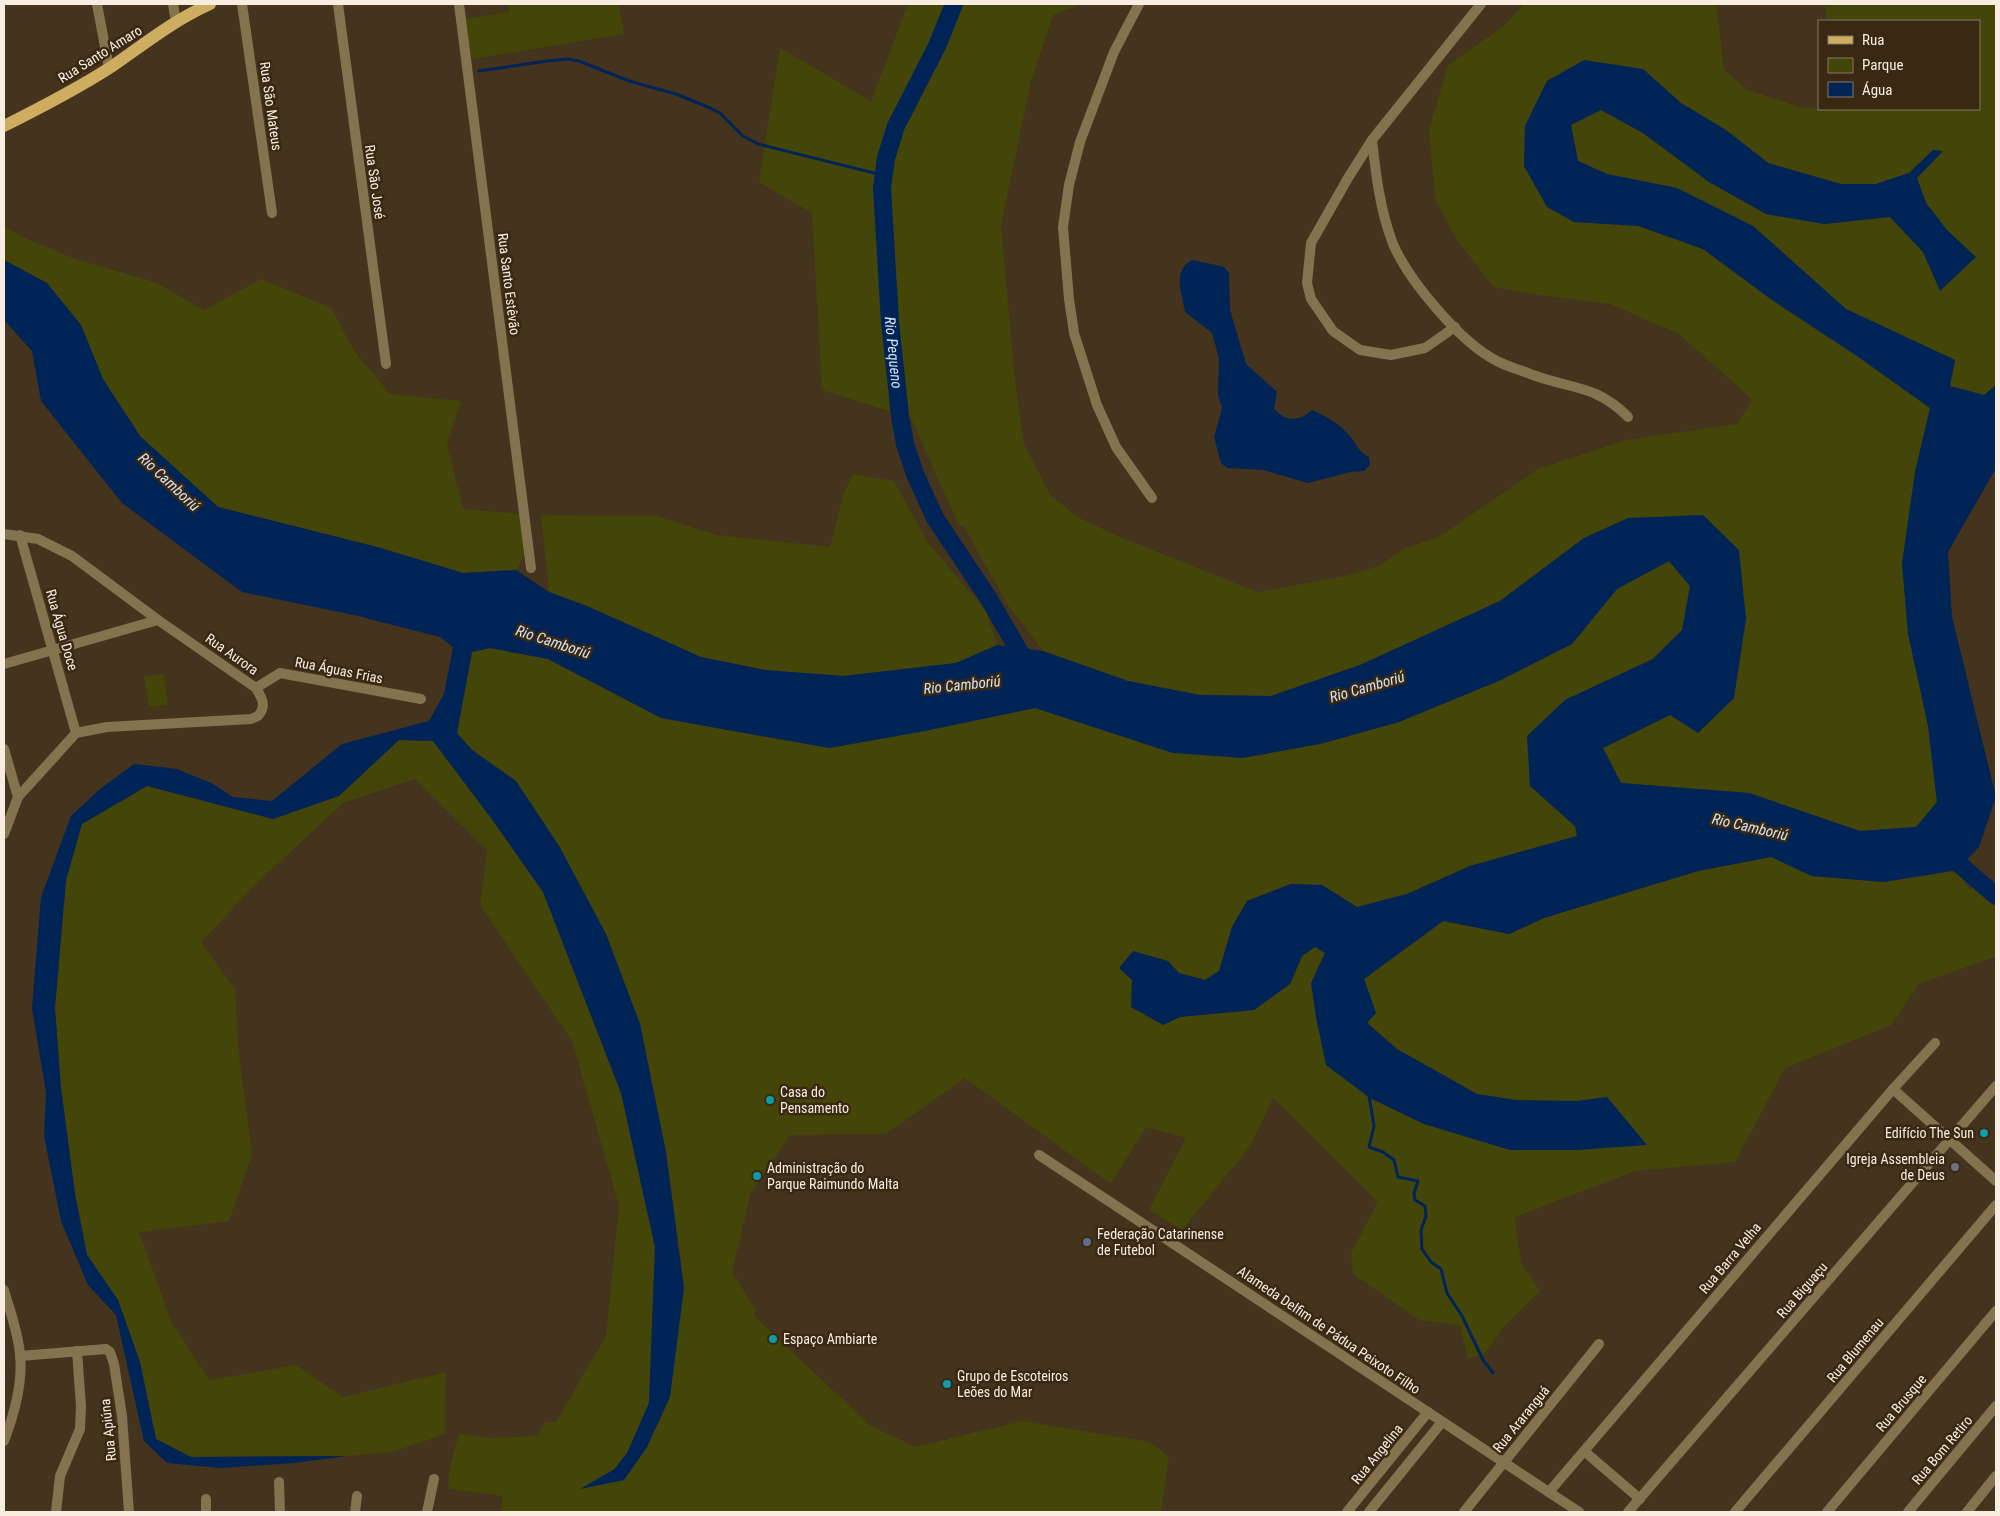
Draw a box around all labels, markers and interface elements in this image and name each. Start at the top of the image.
legend [1818,20,1980,110]
street label: Rua Santo Amaro [55,22,145,86]
text: Rua [1862,31,1884,49]
text: Parque [1862,56,1904,74]
street label: Rua São Mateus [257,61,285,151]
text: Água [1862,81,1892,99]
street label: Rua São José [362,144,388,221]
street label: Rua Santo Estêvão [495,232,523,336]
water label: Rio Pequeno [881,316,906,389]
water label: Rio Camboriú [135,449,203,515]
street label: Rua Água Doce [43,587,82,673]
water label: Rio Camboriú [513,622,593,662]
street label: Rua Aurora [203,630,261,678]
street label: Rua Águas Frias [294,653,385,686]
water label: Rio Camboriú [1327,668,1407,706]
water label: Rio Camboriú [923,672,1001,698]
water label: Rio Camboriú [1710,810,1790,844]
place label: Casa do Pensamento [780,1084,849,1116]
marker: Casa do Pensamento [764,1094,776,1106]
place label: Edifício The Sun [1885,1125,1974,1141]
marker: Edifício The Sun [1978,1127,1990,1139]
place label: Igreja Assembleia de Deus [1846,1151,1945,1183]
place label: Administração do Parque Raimundo Malta [767,1160,899,1192]
marker: Igreja Assembleia de Deus [1949,1161,1961,1173]
marker: Administração do Parque Raimundo Malta [751,1170,763,1182]
street label: Rua Barra Velha [1696,1219,1764,1297]
place label: Federação Catarinense de Futebol [1097,1226,1224,1258]
marker: Federação Catarinense de Futebol [1081,1236,1093,1248]
street label: Rua Biguaçu [1773,1259,1831,1321]
street label: Alameda Delfim de Pádua Peixoto Filho [1235,1263,1423,1397]
street label: Rua Blumenau [1823,1315,1887,1385]
place label: Espaço Ambiarte [783,1331,878,1347]
marker: Espaço Ambiarte [767,1333,779,1345]
place label: Grupo de Escoteiros Leões do Mar [957,1368,1068,1400]
street label: Rua Brusque [1873,1371,1930,1435]
marker: Grupo de Escoteiros Leões do Mar [941,1378,953,1390]
street label: Rua Araranguá [1489,1383,1553,1455]
street label: Rua Apiúna [97,1398,119,1462]
street label: Rua Bom Retiro [1909,1412,1975,1488]
street label: Rua Angelina [1348,1421,1406,1487]

